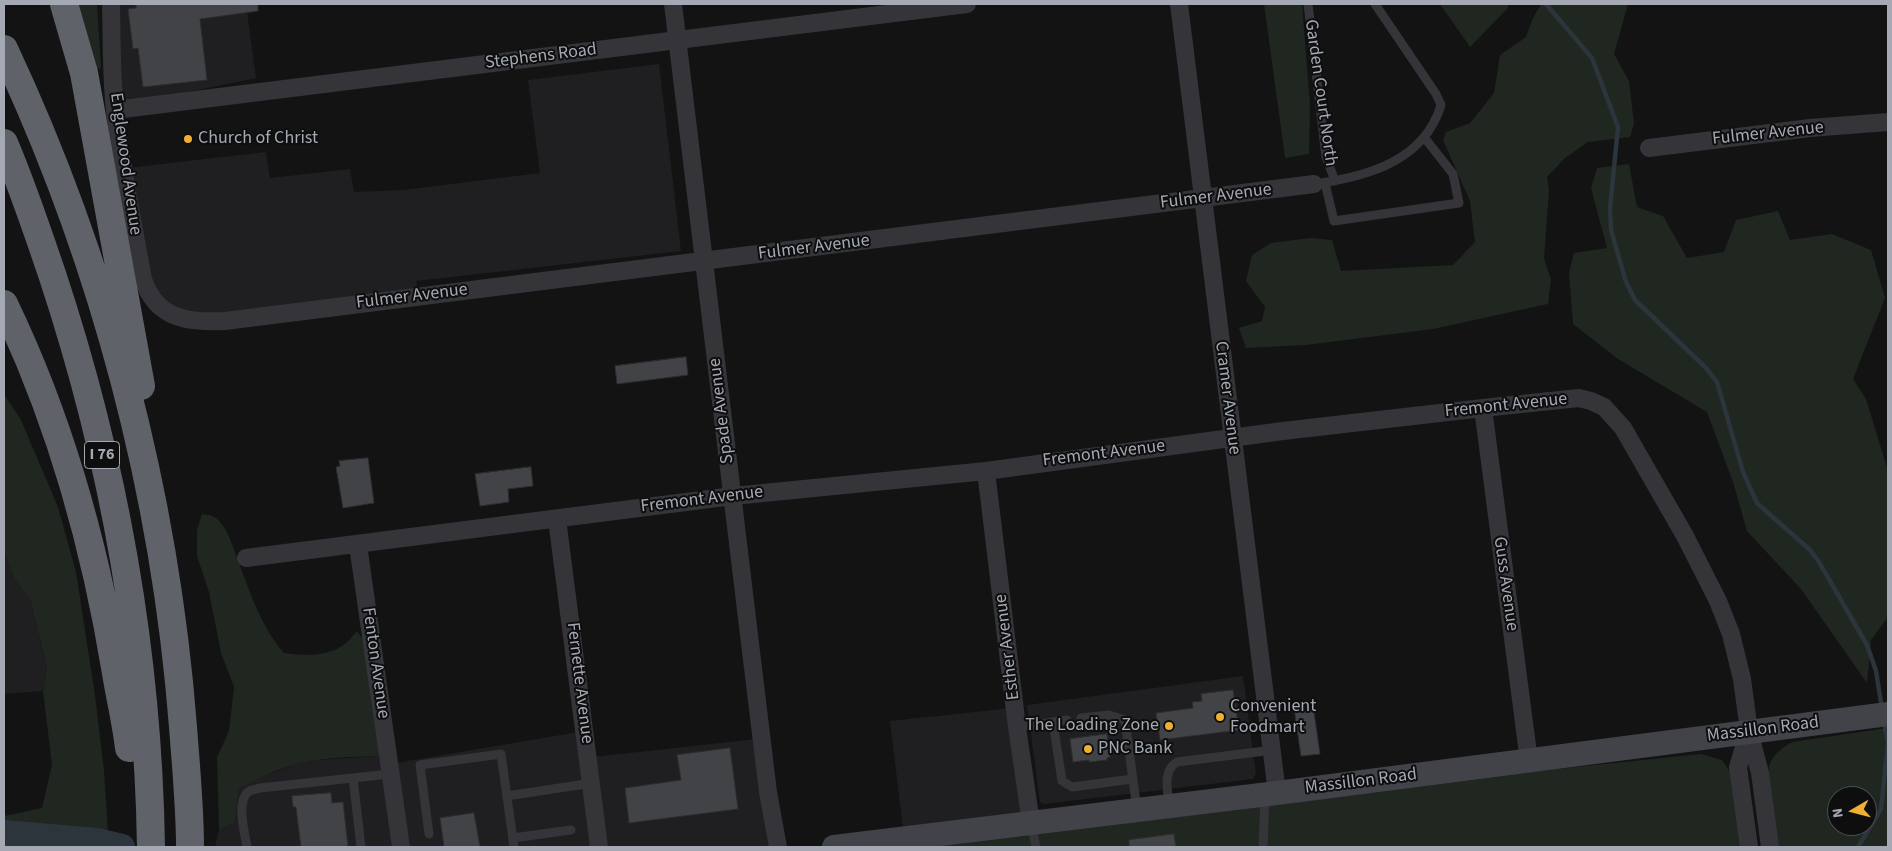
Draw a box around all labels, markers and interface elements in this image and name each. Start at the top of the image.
street label: Garden Court North [1299,18,1341,168]
street label: Stephens Road [484,39,598,75]
street label: Englewood Avenue [104,91,146,237]
street label: Fulmer Avenue [1711,117,1825,151]
place label: Church of Christ [198,128,318,150]
marker: Church of Christ [182,133,194,145]
street label: Fulmer Avenue [1159,179,1273,215]
street label: Fulmer Avenue [757,230,871,266]
street label: Fulmer Avenue [355,279,469,315]
street label: Cramer Avenue [1209,340,1245,456]
street label: Spade Avenue [705,357,739,465]
street label: Fremont Avenue [1444,389,1568,423]
street label: Fremont Avenue [1042,436,1166,472]
road number: I 76 [84,442,120,468]
street label: Fremont Avenue [640,482,764,518]
street label: Guss Avenue [1488,535,1522,633]
street label: Esther Avenue [991,593,1025,701]
street label: Fenton Avenue [357,606,393,720]
street label: Fernette Avenue [561,621,597,745]
place label: Convenient Foodmart [1230,696,1316,739]
marker: Convenient Foodmart [1214,711,1226,723]
street label: Massillon Road [1706,712,1820,748]
place label: The Loading Zone [1025,715,1159,737]
marker: The Loading Zone [1163,720,1175,732]
place label: PNC Bank [1098,738,1172,760]
marker: PNC Bank [1082,743,1094,755]
street label: Massillon Road [1304,764,1418,800]
north arrow [1827,786,1877,836]
text: N [1828,807,1849,819]

